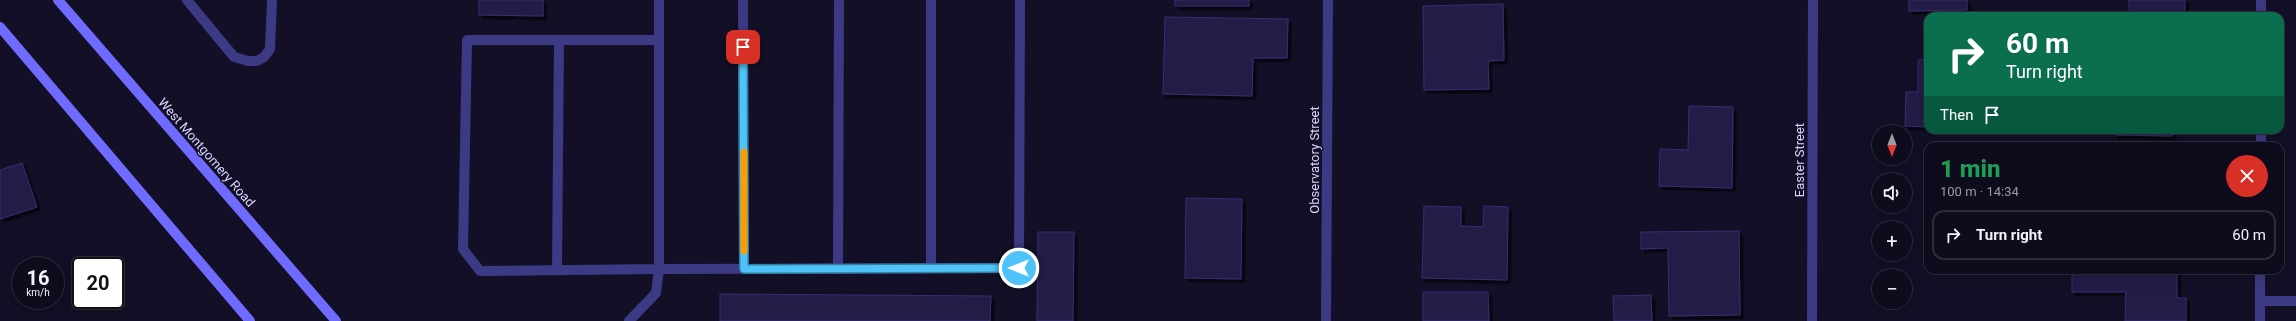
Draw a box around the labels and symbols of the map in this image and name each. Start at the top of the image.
pin [726,30,760,64]
street label: West Montgomery Road [155,95,258,210]
street label: Observatory Street [1307,106,1322,214]
street label: Easter Street [1792,123,1807,197]
north arrow [1872,125,1912,165]
position arrow [998,247,1040,289]
speed limit sign: 20 [72,257,124,309]

